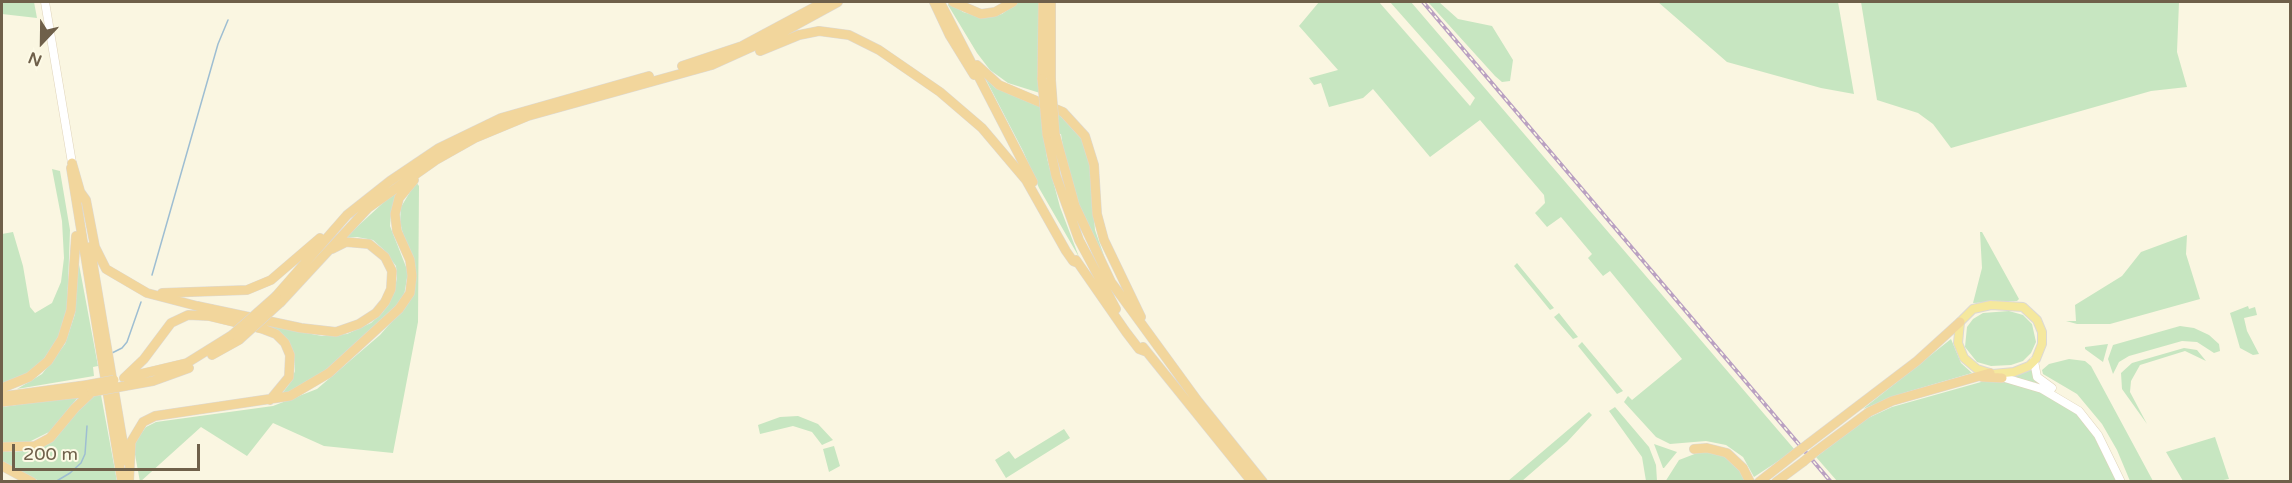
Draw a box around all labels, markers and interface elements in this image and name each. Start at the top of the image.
north arrow [12,12,72,72]
text: N [26,47,45,70]
scale bar [15,432,202,470]
text: 200 m [23,443,78,465]

